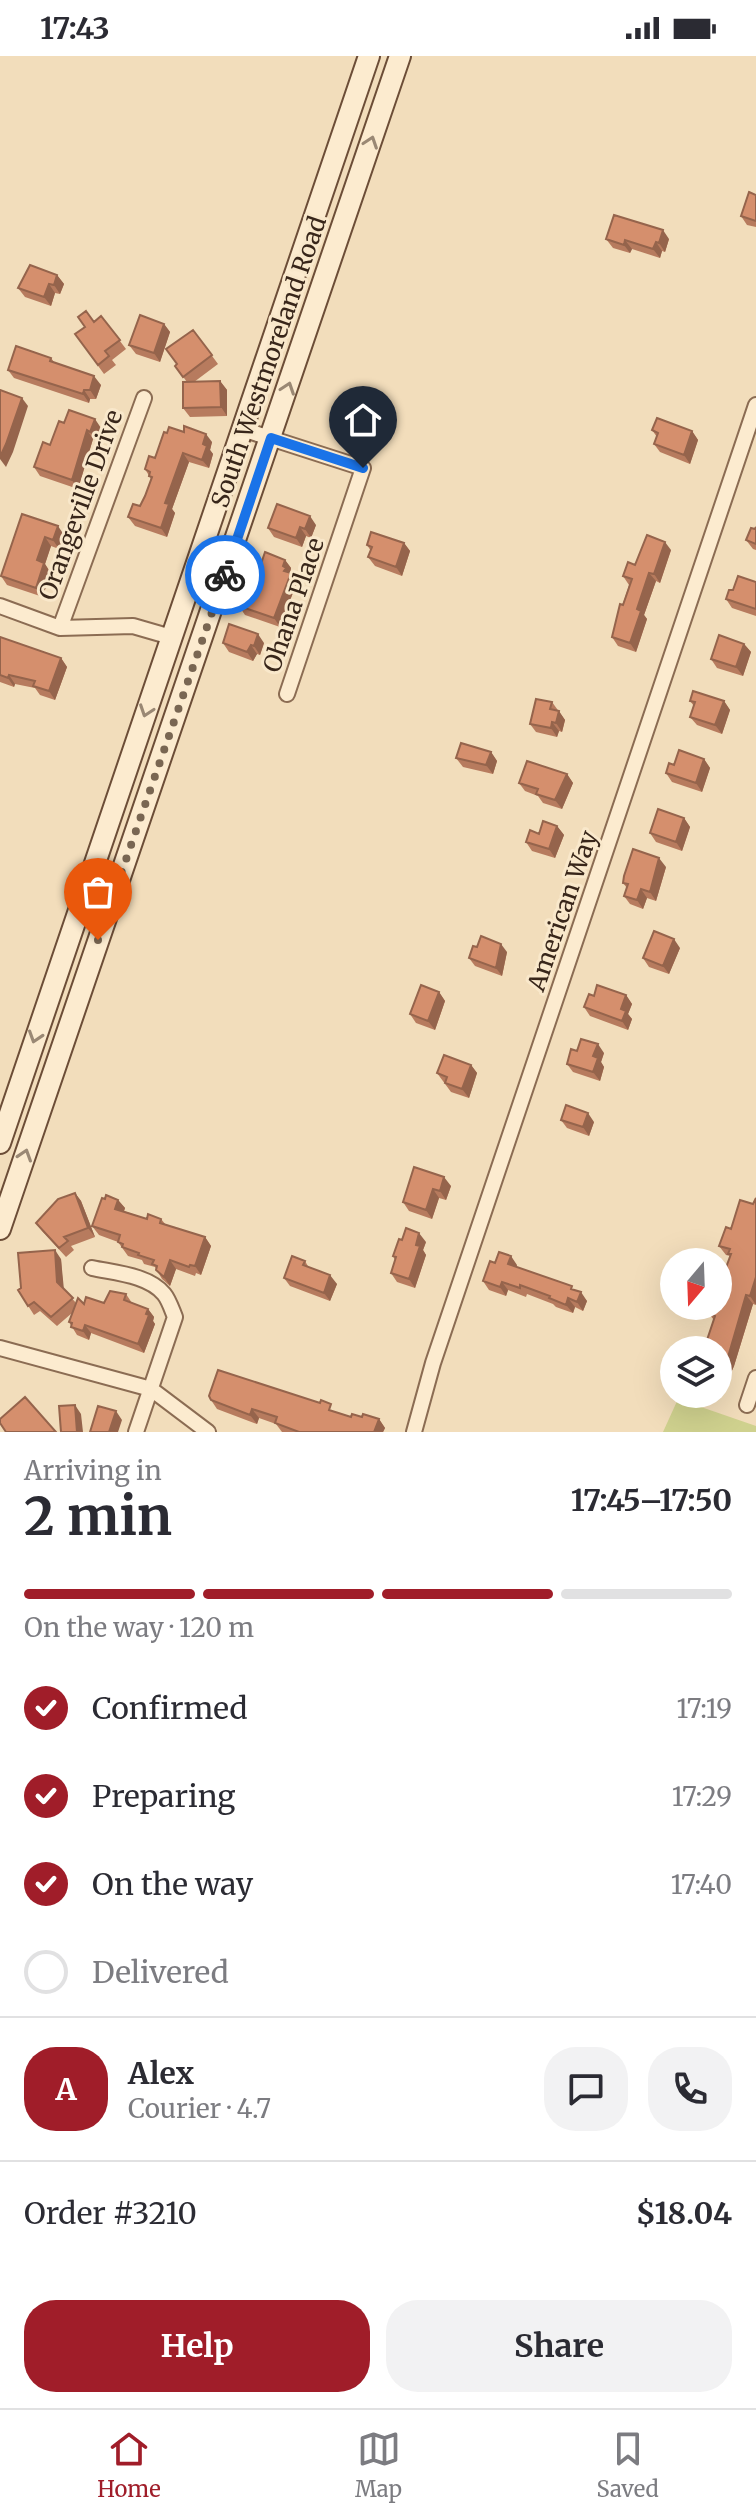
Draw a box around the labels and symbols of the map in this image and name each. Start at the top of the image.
one-way arrow [362,136,378,150]
street label: South Westmoreland Road [204,212,333,512]
one-way arrow [278,382,294,396]
pin [329,386,397,468]
street label: Orangeville Drive [32,405,129,604]
street label: Ohana Place [256,533,331,676]
courier [185,535,265,615]
one-way arrow [140,703,156,717]
street label: American Way [520,827,604,996]
pin [64,858,132,940]
one-way arrow [28,1029,44,1043]
one-way arrow [15,1148,31,1162]
north arrow [660,1248,732,1320]

